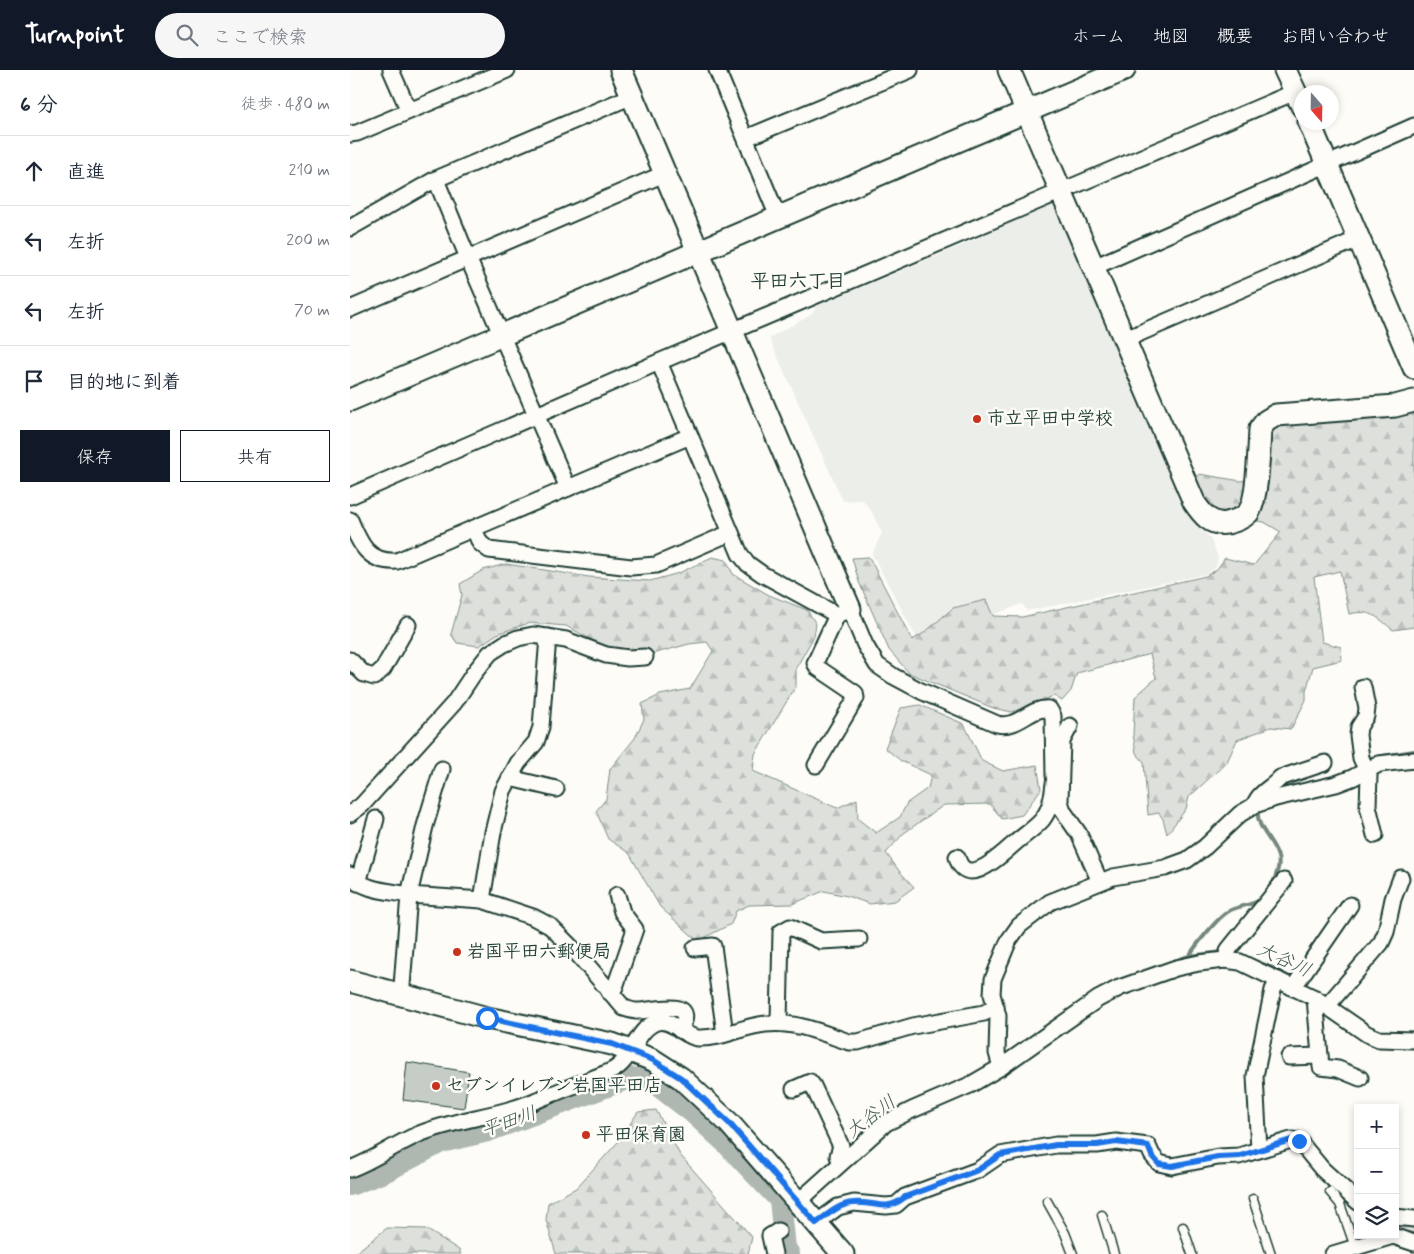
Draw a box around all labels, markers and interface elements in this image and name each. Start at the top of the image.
search box [155,13,505,58]
text: Turnpoint [25,20,125,51]
icon: search [173,21,201,49]
text: ここで検索 [213,25,308,50]
text: ホーム [1072,25,1125,49]
text: 地図 [1153,25,1189,49]
text: 概要 [1217,25,1253,49]
text: お問い合わせ [1281,25,1389,49]
north arrow [1294,85,1339,130]
text: 6 分 [20,91,57,119]
text: 徒歩 · 480 m [241,94,330,115]
icon: ahead [20,157,48,185]
text: 直進 [67,160,105,185]
text: 210 m [289,160,330,181]
icon: left [20,227,48,255]
text: 左折 [67,230,105,255]
text: 200 m [286,230,330,251]
district label: 平田六丁目 [750,269,846,294]
icon: left [20,297,48,325]
text: 左折 [67,300,105,325]
text: 70 m [294,300,330,321]
icon: arrive [20,367,48,395]
text: 目的地に到着 [67,370,181,395]
place label: 市立平田中学校 [987,407,1113,431]
marker: 市立平田中学校 [971,413,983,425]
button: 保存 [20,430,170,482]
button: 共有 [180,430,330,482]
water label: 大谷川 [1253,937,1315,983]
place label: 岩国平田六郵便局 [467,940,611,964]
marker: 岩国平田六郵便局 [451,946,463,958]
route start [476,1007,499,1030]
place label: セブンイレブン岩国平田店 [446,1074,662,1098]
marker: セブンイレブン岩国平田店 [430,1080,442,1092]
water label: 大谷川 [841,1090,901,1144]
water label: 平田川 [478,1101,540,1143]
map controls [1354,1104,1399,1239]
button: + [1354,1104,1399,1149]
place label: 平田保育園 [596,1123,686,1147]
marker: 平田保育園 [580,1129,592,1141]
route end [1288,1130,1311,1153]
button: − [1354,1149,1399,1194]
button: layers [1354,1194,1399,1239]

